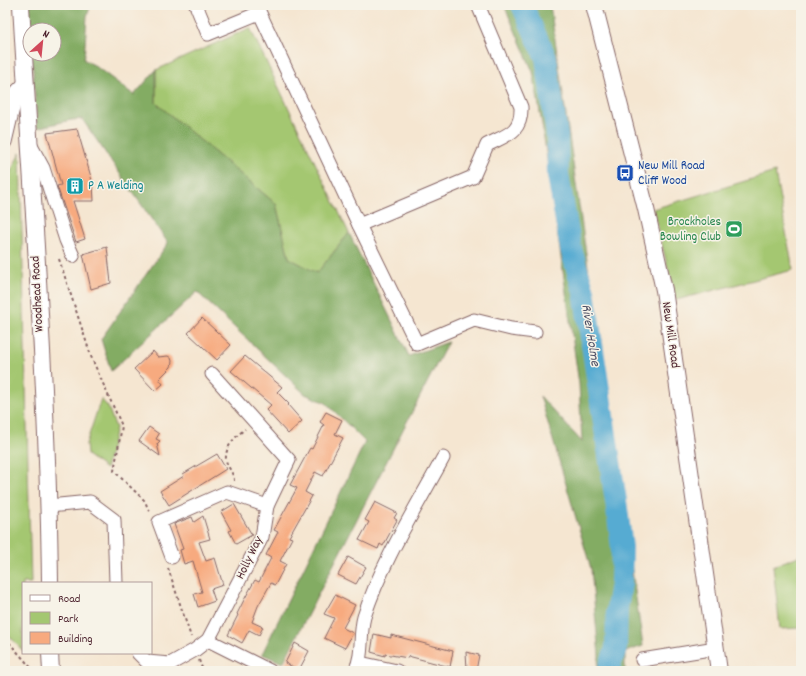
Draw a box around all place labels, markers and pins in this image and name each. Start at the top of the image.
place label: New Mill Road Cliff Wood [638,157,705,191]
bus stop icon: New Mill Road Cliff Wood [615,163,635,183]
building icon: P A Welding [65,176,85,196]
place label: P A Welding [88,177,144,196]
place label: Brockholes Bowling Club [660,213,721,247]
sports icon: Brockholes Bowling Club [724,219,744,239]

